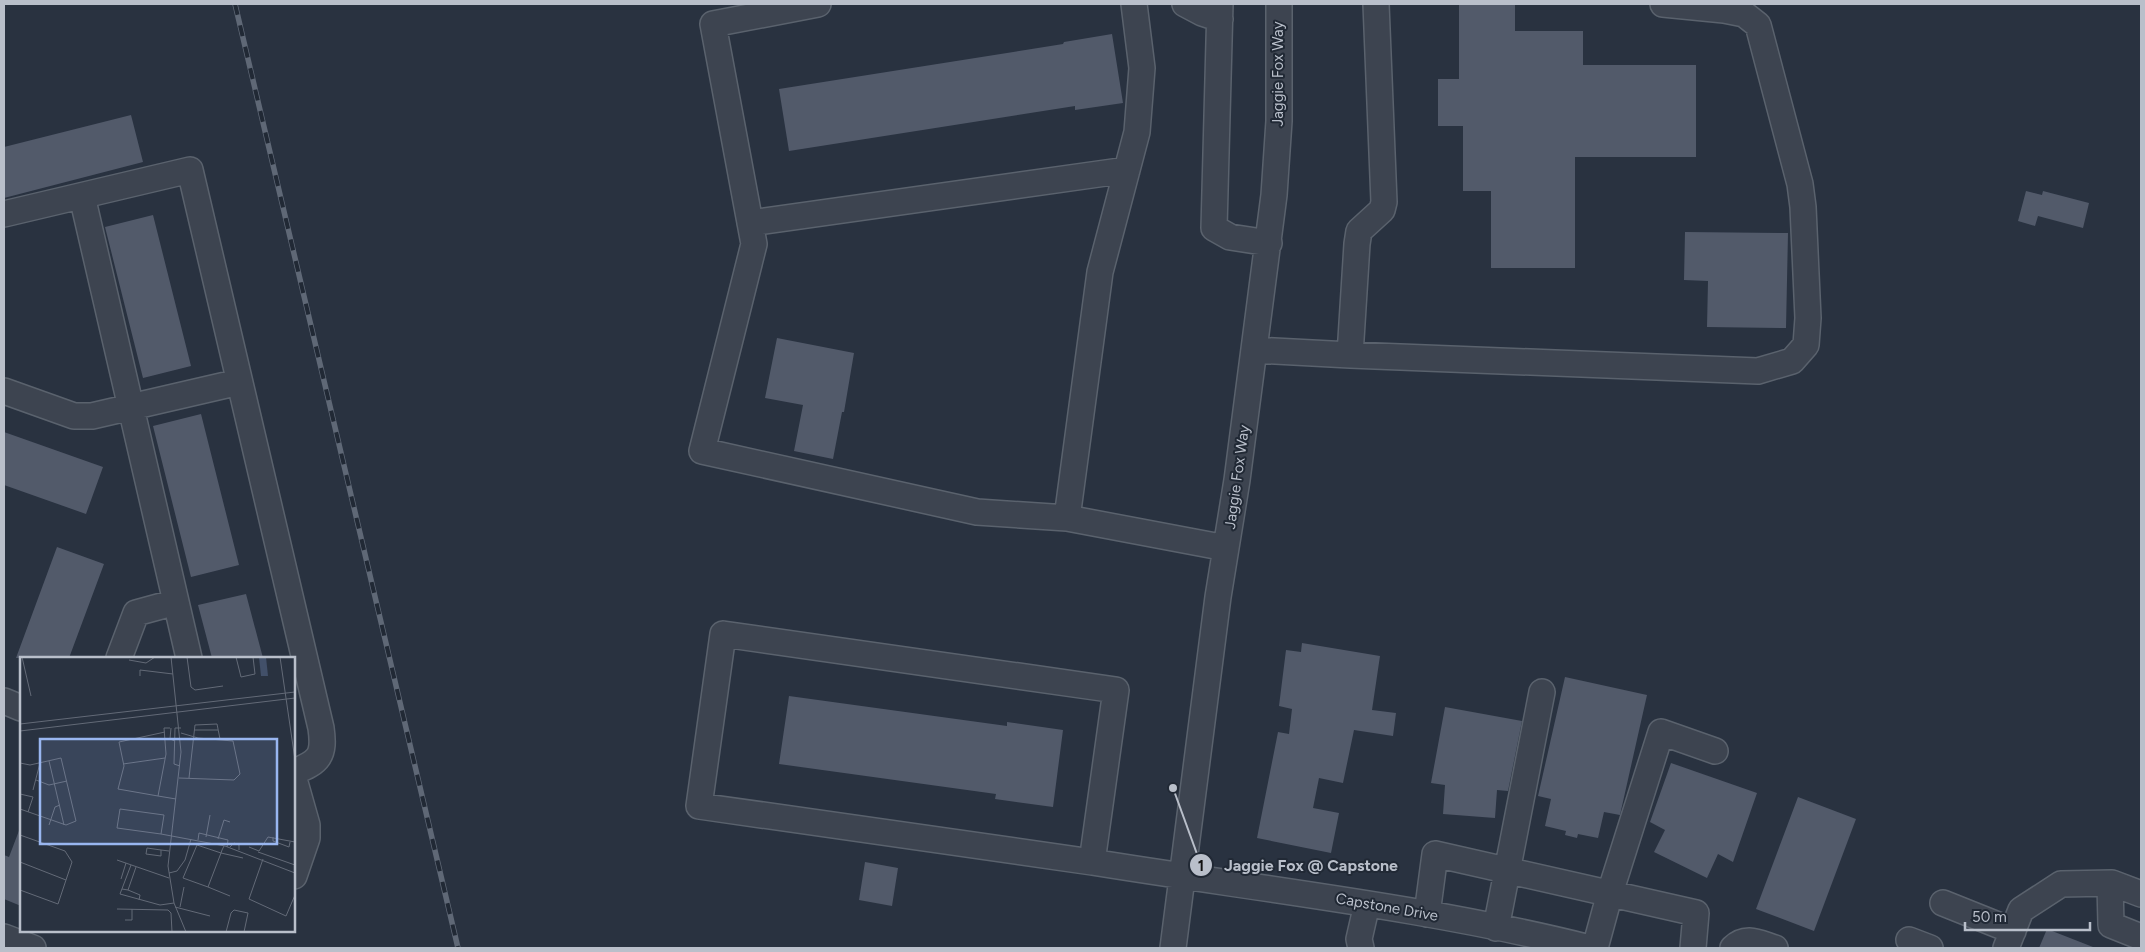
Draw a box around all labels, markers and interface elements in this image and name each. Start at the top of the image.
street label: Jaggie Fox Way [1269,21,1287,127]
street label: Jaggie Fox Way [1221,424,1253,530]
inset map [20,657,295,932]
callout: Jaggie Fox @ Capstone [1189,850,1408,881]
text: Jaggie Fox @ Capstone [1224,856,1398,875]
text: 1 [1198,857,1204,875]
street label: Capstone Drive [1334,889,1440,925]
scale bar [1965,900,2090,932]
text: 50 m [1972,908,2007,926]

